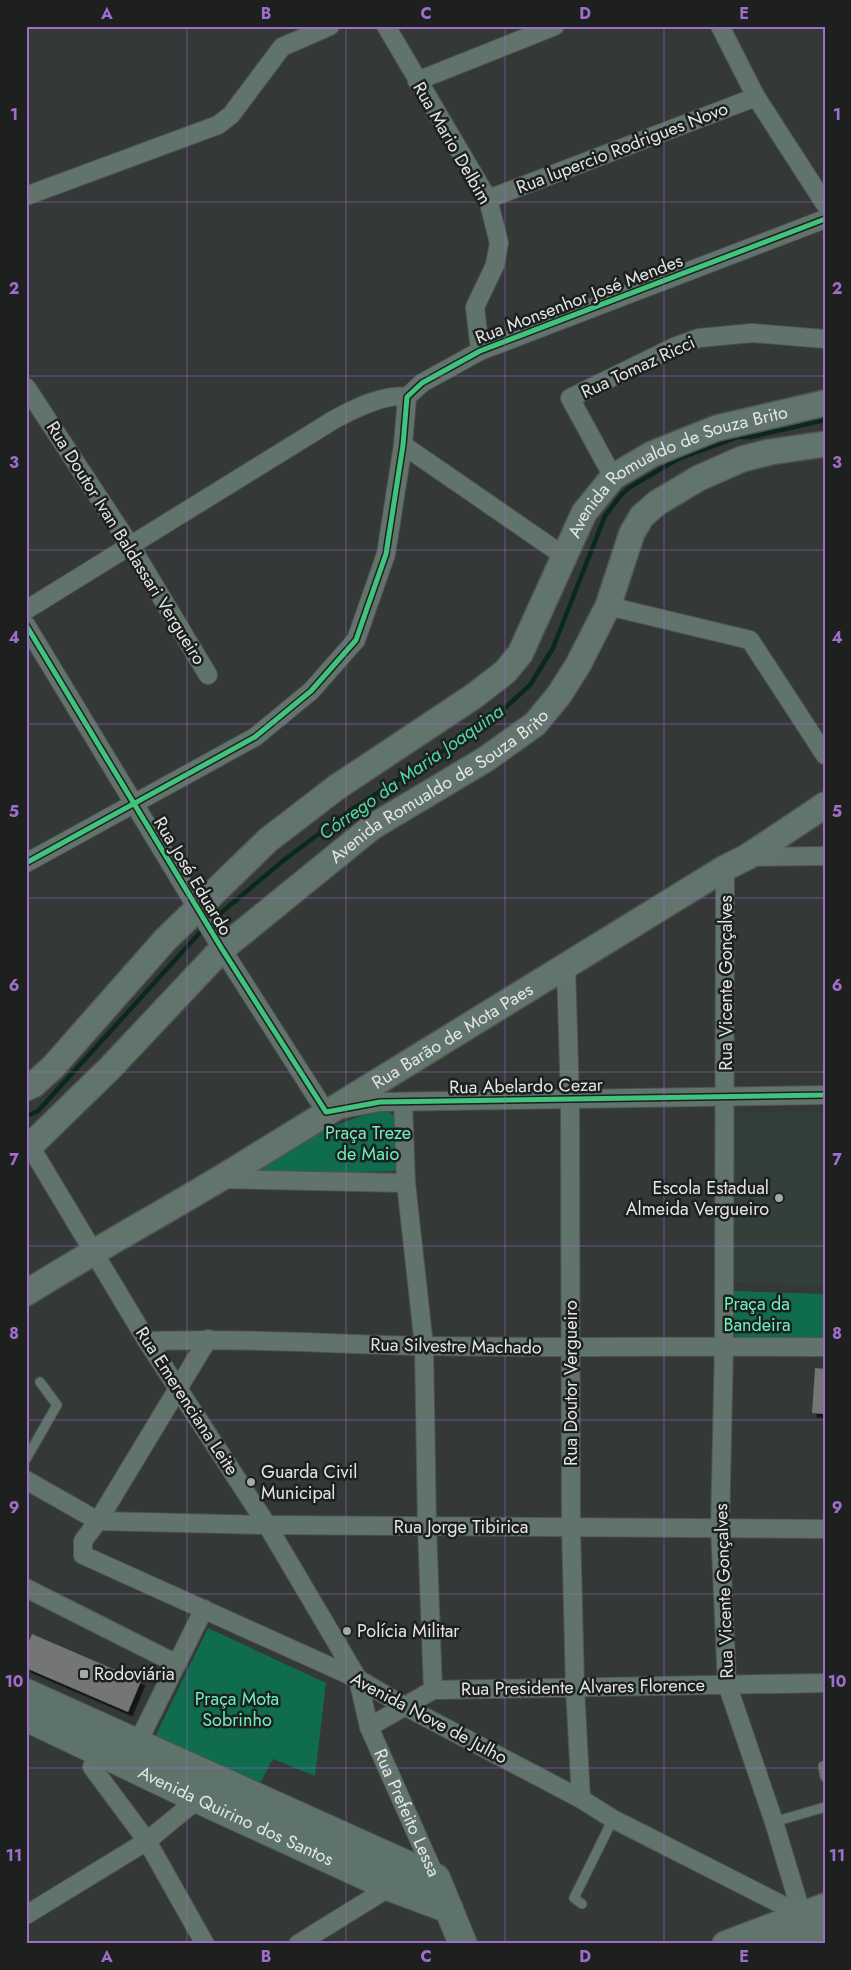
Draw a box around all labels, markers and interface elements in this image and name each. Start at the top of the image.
text: A [100,2,113,25]
text: B [261,2,271,25]
text: C [420,2,432,25]
text: D [579,2,591,25]
text: E [739,2,749,25]
street label: Rua Mario Delbim [406,77,498,209]
street label: Rua lupercio Rodrigues Novo [512,96,732,200]
text: 1 [10,103,18,126]
text: 1 [833,103,841,126]
street label: Rua Monsenhor José Mendes [471,247,687,351]
text: 2 [9,277,19,300]
text: 2 [832,277,842,300]
street label: Rua Tomaz Ricci [577,329,699,405]
street label: Avenida Romualdo de Souza Brito [561,399,790,542]
street label: Rua Doutor Ivan Baldassari Vergueiro [40,416,212,670]
text: 3 [9,451,19,474]
text: 3 [832,451,842,474]
text: 4 [8,626,20,649]
text: 4 [831,626,843,649]
water label: Córrego da Maria Joaquina [313,697,509,846]
street label: Avenida Romualdo de Souza Brito [324,704,555,869]
text: 5 [9,800,19,823]
text: 5 [832,800,842,823]
street label: Rua José Eduardo [147,812,239,940]
street label: Rua Vicente Gonçalves [713,895,739,1071]
text: 6 [9,974,19,997]
text: 6 [832,974,842,997]
street label: Rua Barão de Mota Paes [367,977,538,1095]
street label: Rua Abelardo Cezar [449,1072,604,1100]
park label: Praça Treze de Maio [325,1120,411,1167]
text: 7 [9,1148,19,1171]
text: 7 [832,1148,842,1171]
place label: Escola Estadual Almeida Vergueiro [626,1175,769,1222]
marker: Escola Estadual Almeida Vergueiro [773,1192,785,1204]
park label: Praça da Bandeira [723,1291,791,1338]
street label: Rua Doutor Vergueiro [558,1300,584,1466]
text: 8 [9,1322,19,1345]
street label: Rua Emerenciana Leite [129,1322,245,1480]
text: 8 [832,1322,842,1345]
street label: Rua Silvestre Machado [370,1332,542,1360]
place label: Guarda Civil Municipal [261,1459,357,1506]
marker: Guarda Civil Municipal [245,1476,257,1488]
text: 9 [9,1496,19,1519]
text: 9 [832,1496,842,1519]
street label: Rua Vicente Gonçalves [708,1503,740,1679]
street label: Rua Jorge Tibirica [394,1514,528,1540]
place label: Polícia Militar [357,1618,460,1644]
marker: Polícia Militar [341,1625,353,1637]
place label: Rodoviária [94,1661,175,1687]
street label: Avenida Nove de Julho [346,1666,512,1770]
marker: Rodoviária [78,1668,90,1680]
text: 10 [5,1670,23,1693]
text: 10 [828,1670,846,1693]
street label: Rua Presidente Alvares Florence [461,1672,705,1702]
park label: Praça Mota Sobrinho [195,1686,279,1733]
street label: Rua Prefeito Lessa [367,1745,447,1881]
street label: Avenida Quirino dos Santos [134,1759,338,1872]
text: 11 [6,1844,22,1867]
text: 11 [829,1844,845,1867]
text: A [100,1945,113,1968]
text: B [261,1945,271,1968]
text: C [420,1945,432,1968]
text: D [579,1945,591,1968]
text: E [739,1945,749,1968]

